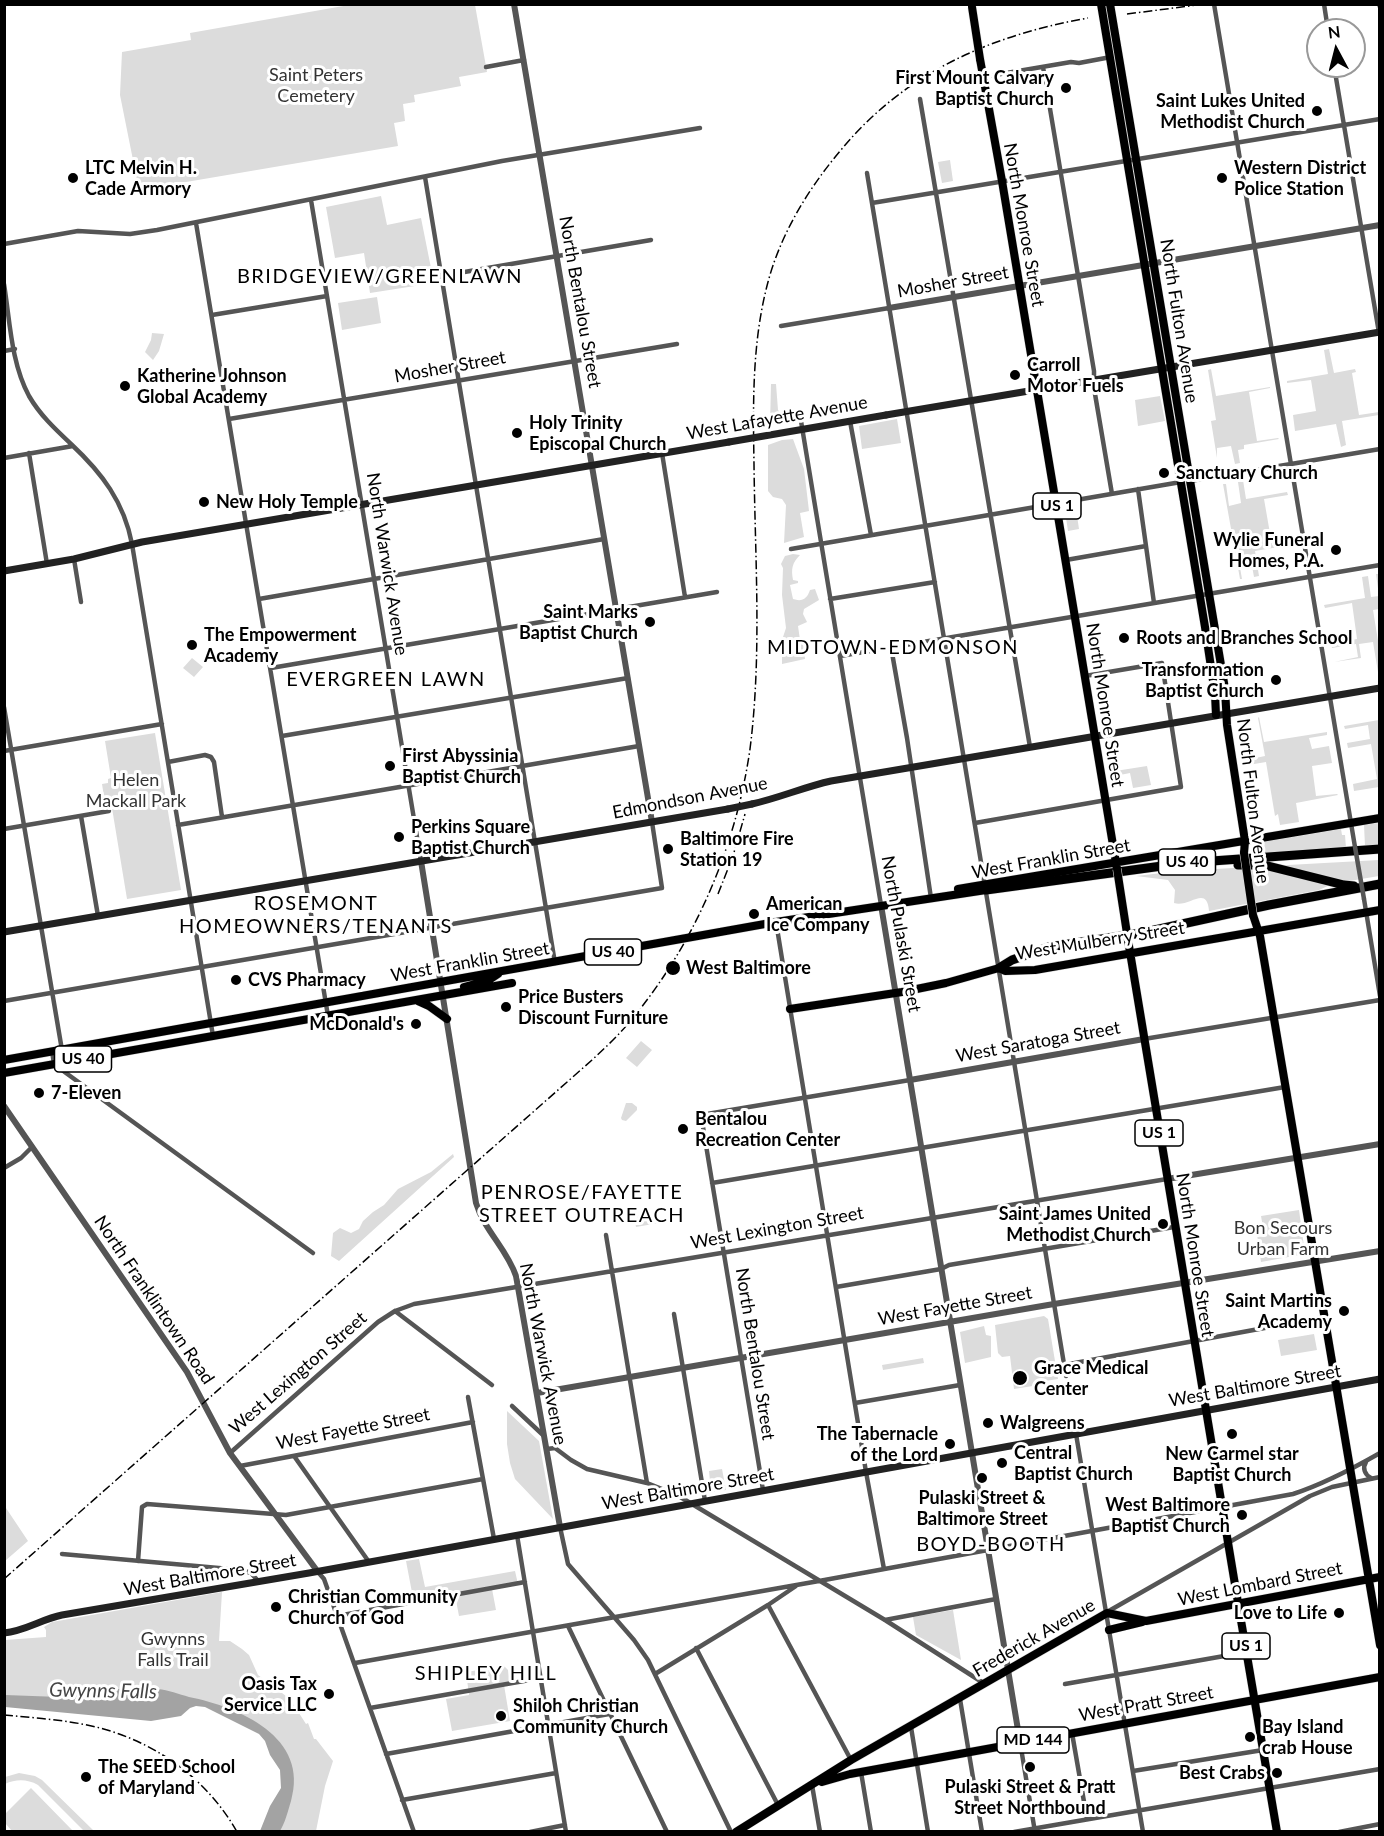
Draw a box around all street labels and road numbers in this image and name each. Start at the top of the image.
street label: North Monroe Street [999,141,1049,309]
street label: North Bentalou Street [554,214,606,390]
street label: North Fulton Avenue [1155,237,1203,405]
street label: Mosher Street [896,262,1010,302]
street label: Mosher Street [393,347,507,387]
street label: West Lafayette Avenue [685,391,869,445]
street label: North Warwick Avenue [362,471,412,657]
road number: US 1 [1033,493,1081,519]
street label: North Monroe Street [1081,621,1129,789]
street label: North Fulton Avenue [1232,717,1274,885]
street label: Edmondson Avenue [611,772,769,824]
street label: West Franklin Street [970,834,1132,884]
road number: US 40 [1158,849,1216,875]
street label: North Pulaski Street [877,854,925,1014]
street label: West Mulberry Street [1014,917,1186,965]
street label: West Franklin Street [389,937,551,987]
road number: US 40 [584,939,642,965]
street label: West Saratoga Street [954,1017,1122,1067]
road number: US 40 [54,1046,112,1072]
road number: US 1 [1135,1120,1183,1146]
street label: North Monroe Street [1171,1171,1219,1339]
street label: West Lexington Street [689,1202,865,1254]
street label: North Franklintown Road [89,1211,219,1389]
street label: North Warwick Avenue [515,1261,571,1447]
street label: North Bentalou Street [731,1266,779,1442]
street label: West Fayette Street [876,1282,1034,1330]
street label: West Lexington Street [225,1307,371,1439]
street label: West Baltimore Street [1167,1360,1343,1412]
street label: West Fayette Street [274,1404,432,1454]
street label: West Baltimore Street [600,1463,776,1515]
street label: West Baltimore Street [122,1549,298,1601]
street label: West Lombard Street [1176,1557,1344,1611]
street label: Frederick Avenue [969,1594,1099,1682]
road number: US 1 [1222,1633,1270,1659]
street label: West Pratt Street [1077,1682,1215,1726]
road number: MD 144 [997,1727,1069,1753]

